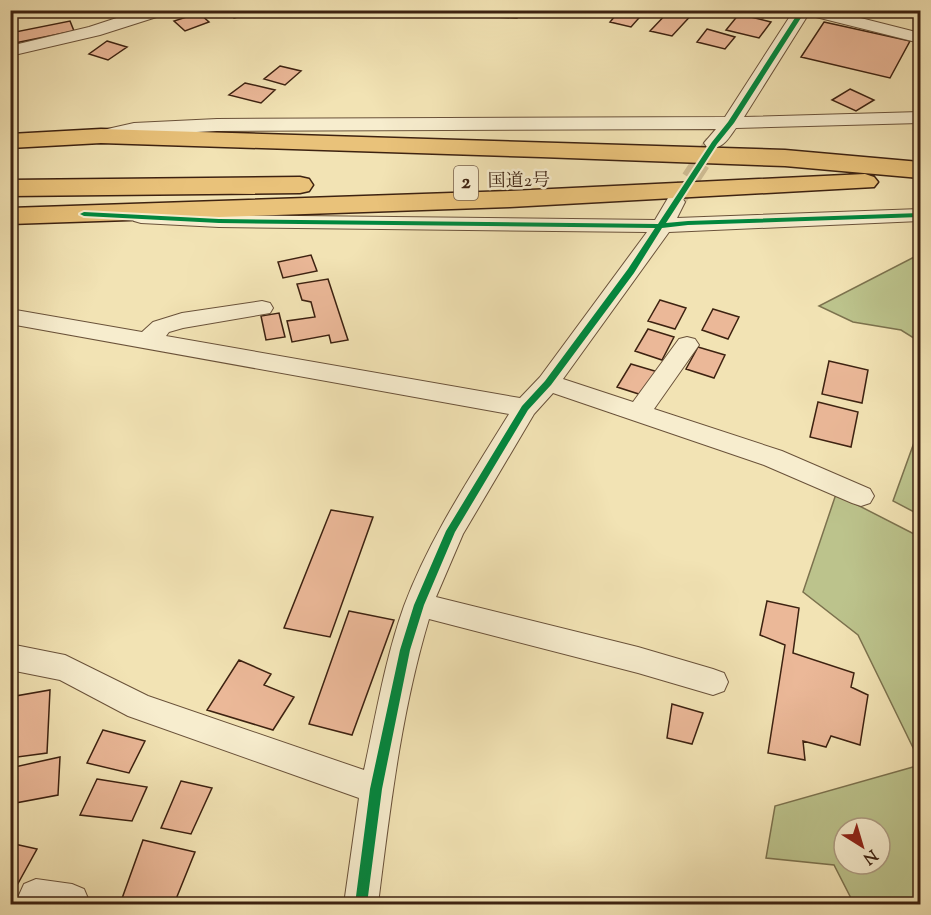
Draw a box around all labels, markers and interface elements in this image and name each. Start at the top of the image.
road number: 2 [454,166,478,200]
street label: 国道2号 [488,168,550,196]
north arrow [832,816,892,876]
text: N [857,843,882,869]

